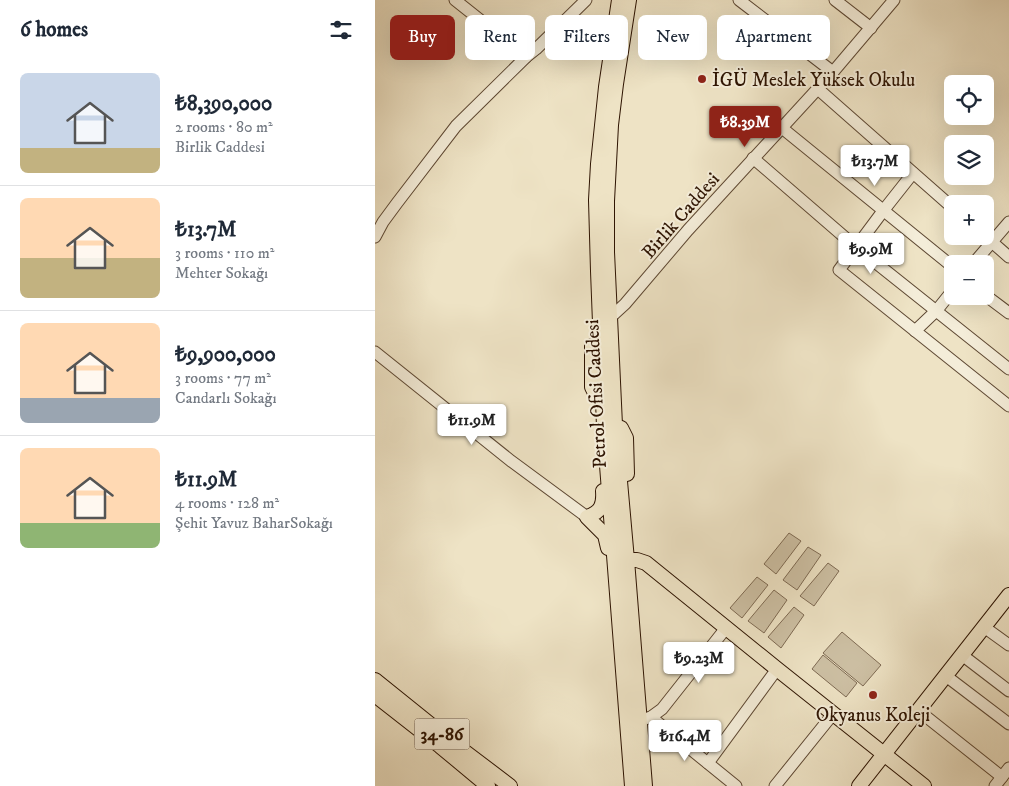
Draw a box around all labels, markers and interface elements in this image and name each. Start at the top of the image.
chip: Buy [390,15,455,60]
chip: Rent [465,15,535,60]
chip: Filters [545,15,628,60]
chip: New [638,15,707,60]
chip: Apartment [717,15,830,60]
icon: filters [327,16,355,44]
text: 6 homes [20,17,88,43]
place label: İGÜ Meslek Yüksek Okulu [712,68,915,92]
marker: İGÜ Meslek Yüksek Okulu [696,73,708,85]
map controls [944,75,994,305]
button: locate [944,75,994,125]
text: ₺8,390,000 [175,91,272,117]
icon: home [60,93,120,153]
pin: ₺8.39M [704,106,786,148]
text: ₺8.39M [720,112,770,132]
text: 2 rooms · 80 m² [175,117,273,137]
button: layers [944,135,994,185]
text: Birlik Caddesi [175,137,265,157]
pin: ₺13.7M [834,144,916,187]
text: ₺13.7M [852,151,898,171]
street label: Birlik Caddesi [637,168,725,264]
button: + [944,195,994,245]
text: ₺13.7M [175,217,237,243]
icon: home [60,218,120,278]
pin: ₺9.9M [836,232,906,275]
text: ₺9.9M [849,239,893,259]
text: 3 rooms · 110 m² [175,243,274,263]
button: − [944,255,994,305]
text: Mehter Sokağı [175,263,268,283]
street label: Petrol Ofisi Caddesi [581,319,612,469]
text: ₺9,900,000 [175,342,276,368]
icon: home [60,343,120,403]
text: 3 rooms · 77 m² [175,368,271,388]
text: Candarlı Sokağı [175,388,277,408]
pin: ₺11.9M [431,404,513,446]
text: ₺11.9M [448,410,496,430]
text: ₺11.9M [175,467,237,493]
icon: home [60,468,120,528]
text: 4 rooms · 128 m² [175,493,279,513]
text: Şehit Yavuz BaharSokağı [175,513,333,533]
pin: ₺9.23M [658,642,740,684]
text: ₺9.23M [674,648,724,668]
marker: Okyanus Koleji [867,689,879,701]
place label: Okyanus Koleji [816,704,930,727]
road number: 34-86 [415,719,469,750]
pin: ₺16.4M [644,720,726,762]
text: ₺16.4M [659,726,711,746]

